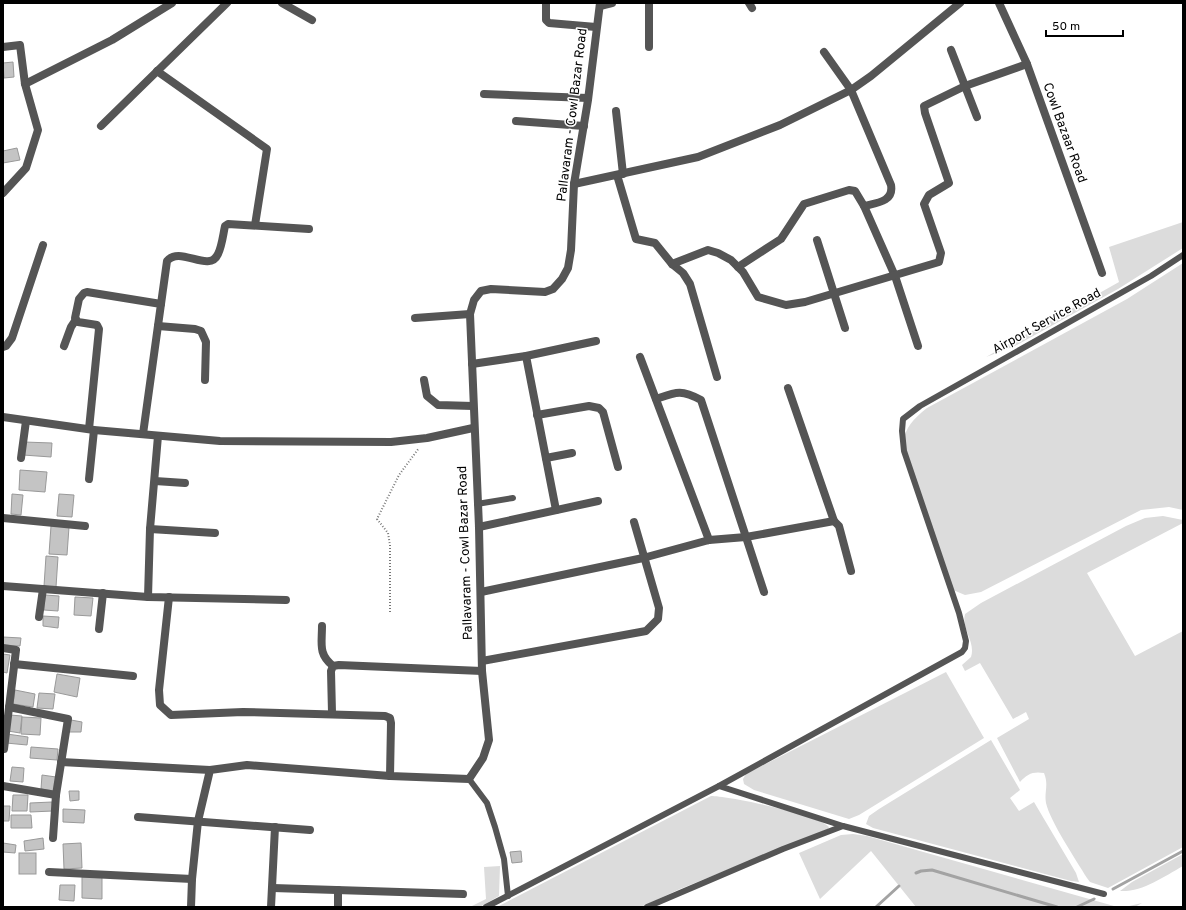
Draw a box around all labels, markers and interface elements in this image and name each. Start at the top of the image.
scale bar [1046,12,1123,38]
text: 50 m [1052,19,1080,35]
street label: Pallavaram - Cowl Bazar Road [554,27,592,203]
street label: Cowl Bazaar Road [1038,81,1090,185]
street label: Airport Service Road [990,286,1104,358]
street label: Pallavaram - Cowl Bazar Road [455,466,477,640]

